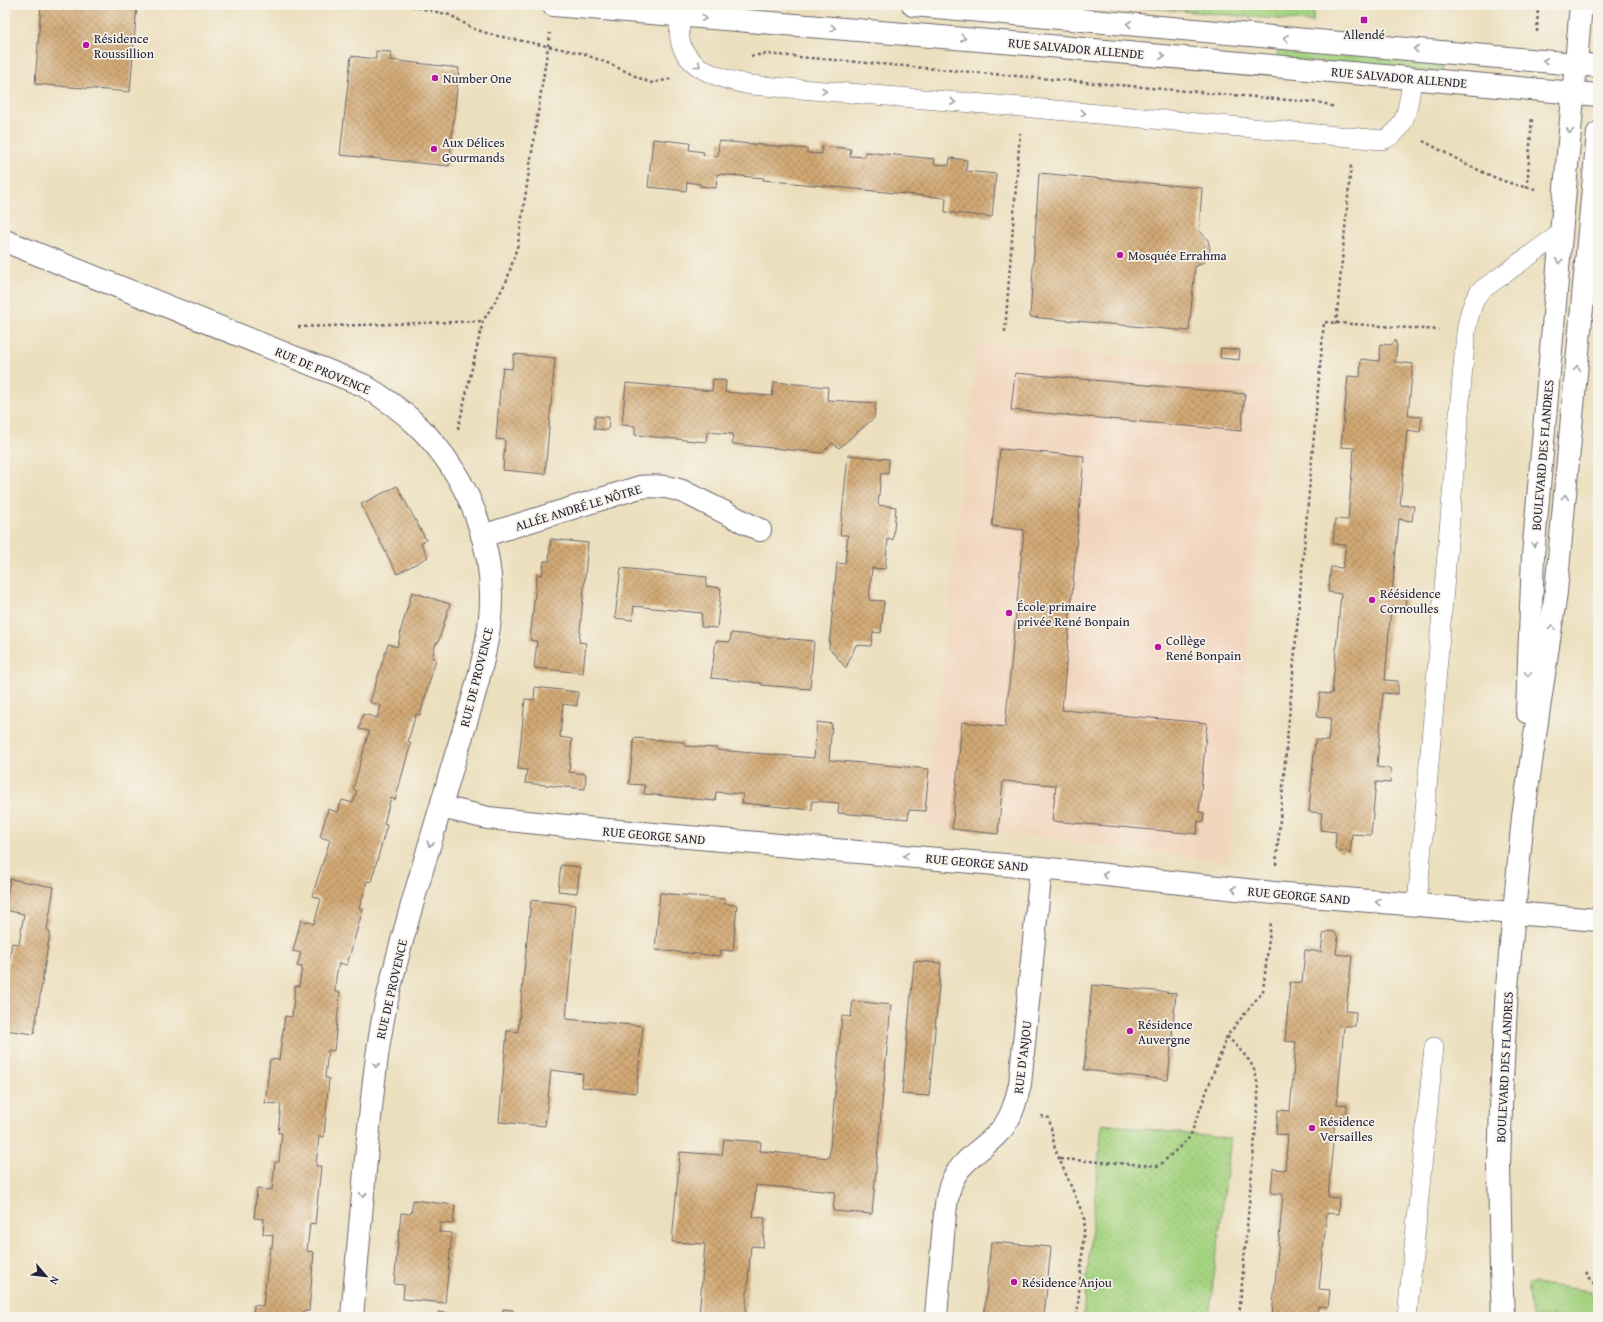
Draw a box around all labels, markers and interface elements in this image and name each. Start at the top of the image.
one-way arrow [701,13,707,22]
marker: Allendé [1359,15,1369,25]
one-way arrow [1126,19,1132,28]
one-way arrow [830,24,836,33]
place label: Allendé [1343,25,1385,44]
place label: Résidence Roussillion [94,29,155,63]
street label: RUE SALVADOR ALLENDE [1007,33,1145,64]
one-way arrow [1283,33,1289,42]
one-way arrow [960,34,966,43]
marker: Résidence Roussillion [81,40,91,50]
one-way arrow [1413,45,1419,54]
one-way arrow [1159,51,1165,60]
one-way arrow [1542,56,1548,65]
one-way arrow [694,61,701,68]
street label: RUE SALVADOR ALLENDE [1330,62,1468,93]
place label: Number One [443,69,512,88]
marker: Number One [430,73,440,83]
one-way arrow [821,86,827,95]
one-way arrow [950,97,956,106]
one-way arrow [1080,108,1086,117]
one-way arrow [1566,128,1575,134]
place label: Aux Délices Gourmands [442,133,505,167]
marker: Aux Délices Gourmands [429,144,439,154]
place label: Mosquée Errahma [1128,246,1228,265]
marker: Mosquée Errahma [1115,250,1125,260]
one-way arrow [1555,258,1564,264]
street label: RUE DE PROVENCE [272,342,374,399]
one-way arrow [1572,365,1581,371]
street label: BOULEVARD DES FLANDRES [1526,379,1559,531]
street label: ALLÉE ANDRÉ LE NÔTRE [513,479,644,536]
one-way arrow [1561,494,1570,500]
one-way arrow [1529,541,1538,547]
place label: Réésidence Cornoulles [1380,584,1441,618]
marker: Réésidence Cornoulles [1367,595,1377,605]
place label: École primaire privée René Bonpain [1017,597,1131,631]
marker: École primaire privée René Bonpain [1004,608,1014,618]
one-way arrow [1547,624,1556,630]
street label: RUE DE PROVENCE [455,625,498,729]
place label: Collège René Bonpain [1166,631,1242,665]
marker: Collège René Bonpain [1153,642,1163,652]
one-way arrow [1524,671,1532,677]
street label: RUE GEORGE SAND [602,822,706,849]
one-way arrow [426,840,435,847]
street label: RUE GEORGE SAND [925,849,1029,876]
one-way arrow [903,852,909,861]
one-way arrow [1102,871,1108,880]
street label: RUE GEORGE SAND [1247,882,1351,909]
one-way arrow [1231,884,1237,893]
one-way arrow [1375,897,1381,906]
street label: RUE DE PROVENCE [371,937,412,1041]
street label: BOULEVARD DES FLANDRES [1491,991,1518,1143]
place label: Résidence Auvergne [1138,1015,1193,1049]
street label: RUE D'ANJOU [1009,1019,1036,1095]
marker: Résidence Auvergne [1125,1026,1135,1036]
one-way arrow [372,1062,381,1068]
place label: Résidence Versailles [1320,1112,1375,1146]
marker: Résidence Versailles [1307,1123,1317,1133]
one-way arrow [359,1192,368,1198]
north arrow [26,1256,66,1296]
place label: Résidence Anjou [1022,1273,1112,1292]
text: N [46,1274,64,1288]
marker: Résidence Anjou [1009,1277,1019,1287]

